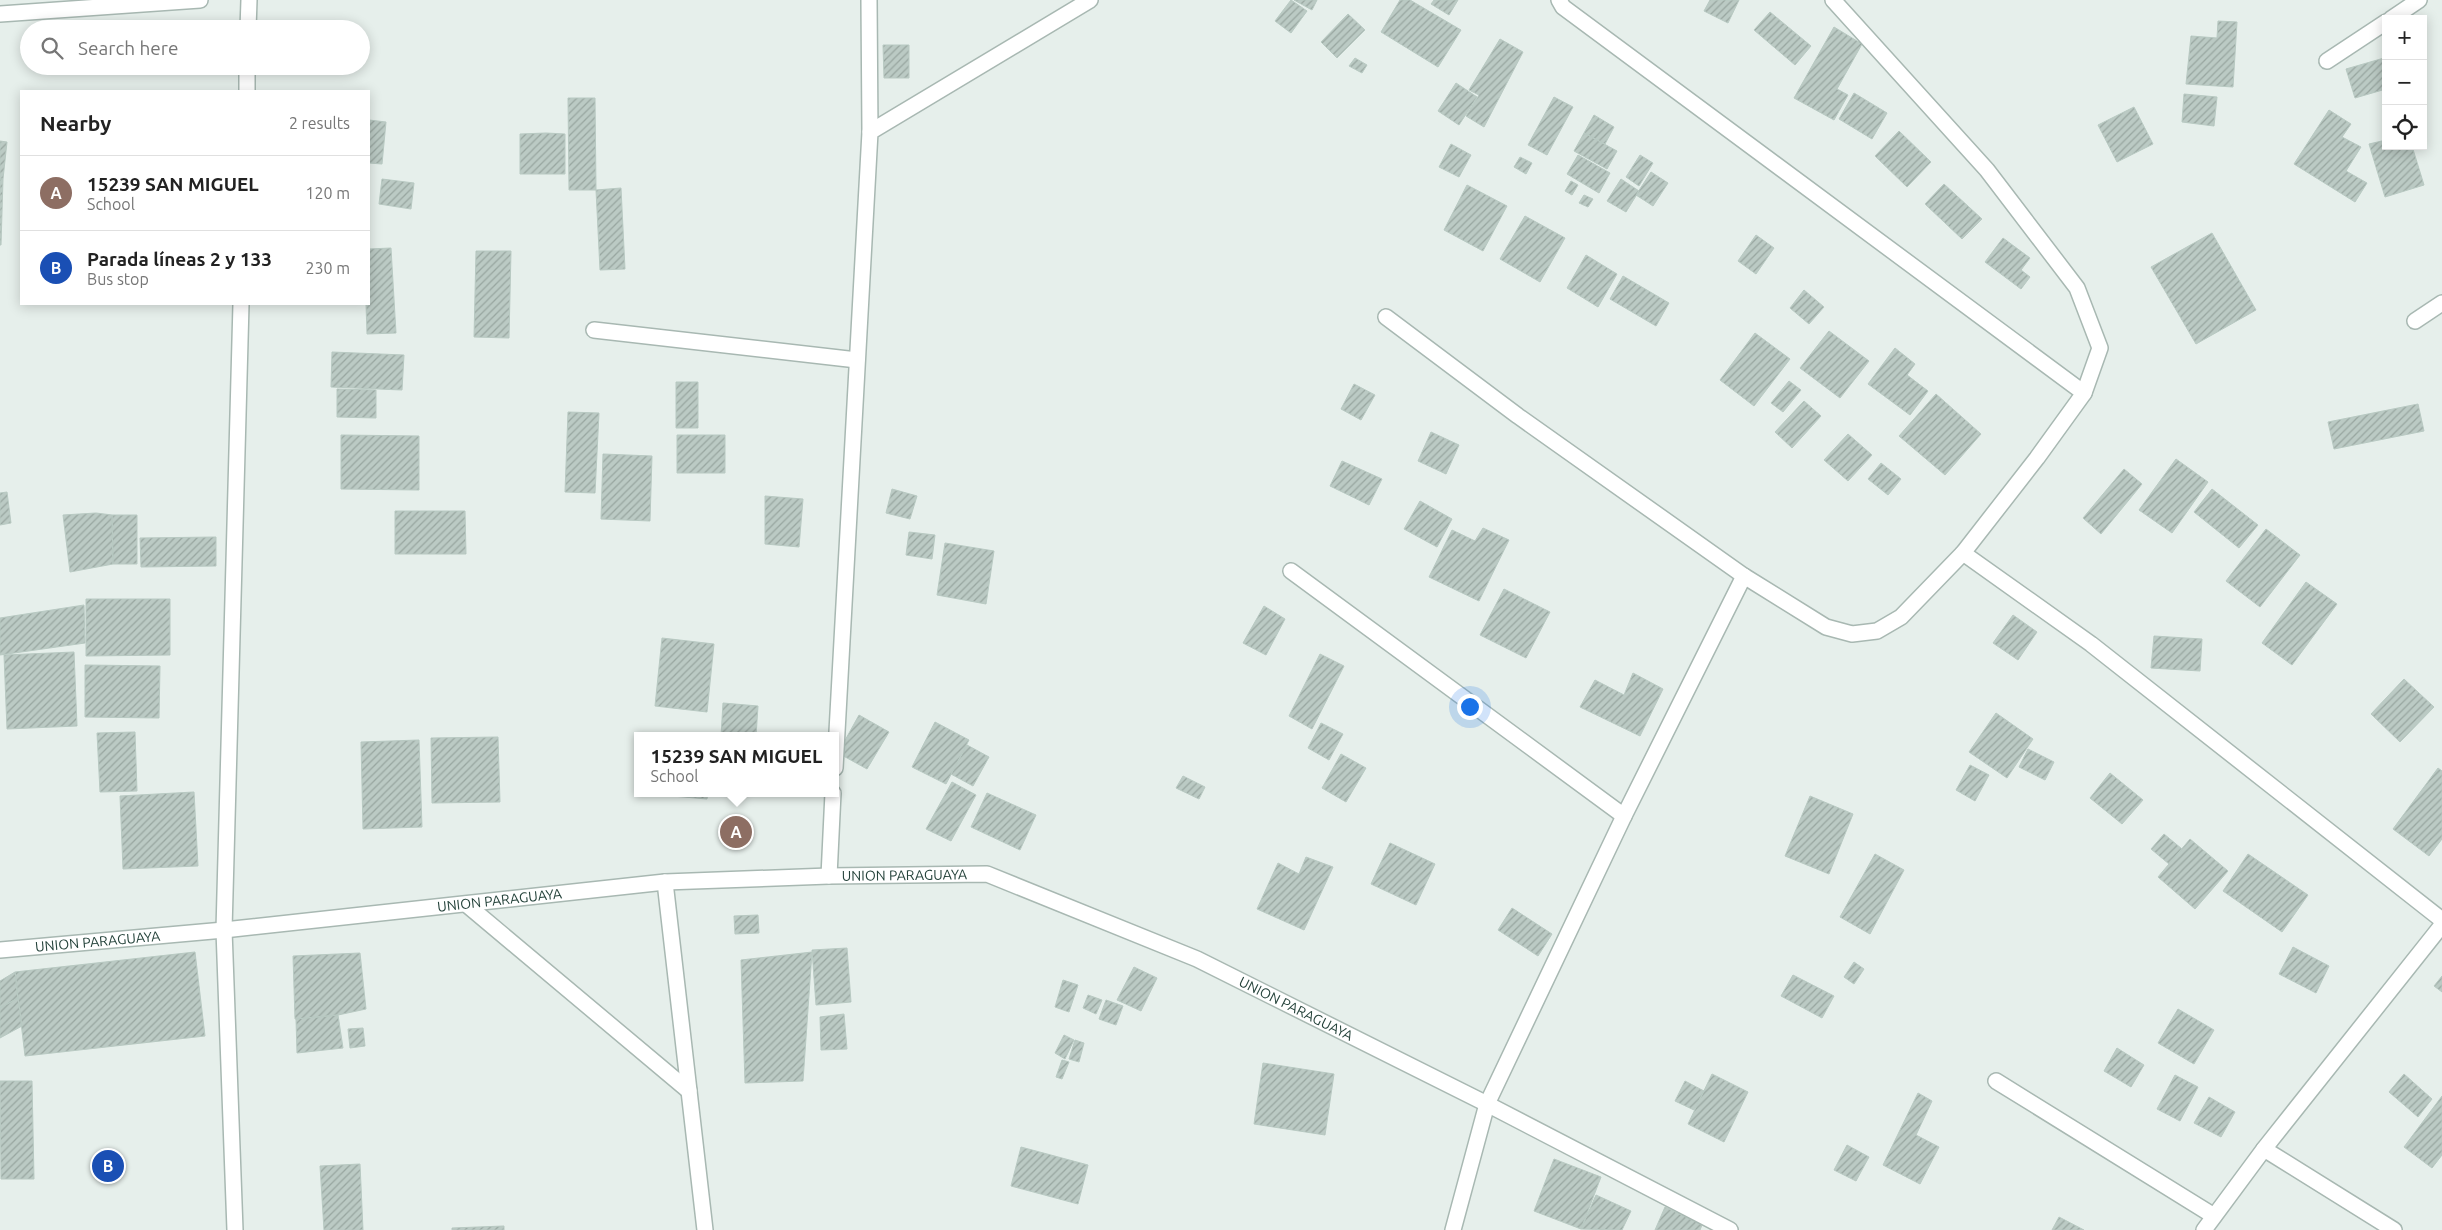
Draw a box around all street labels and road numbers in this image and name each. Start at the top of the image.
street label: UNION PARAGUAYA [842,866,967,884]
street label: UNION PARAGUAYA [436,885,563,915]
street label: UNION PARAGUAYA [34,928,161,955]
street label: UNION PARAGUAYA [1236,973,1356,1044]

